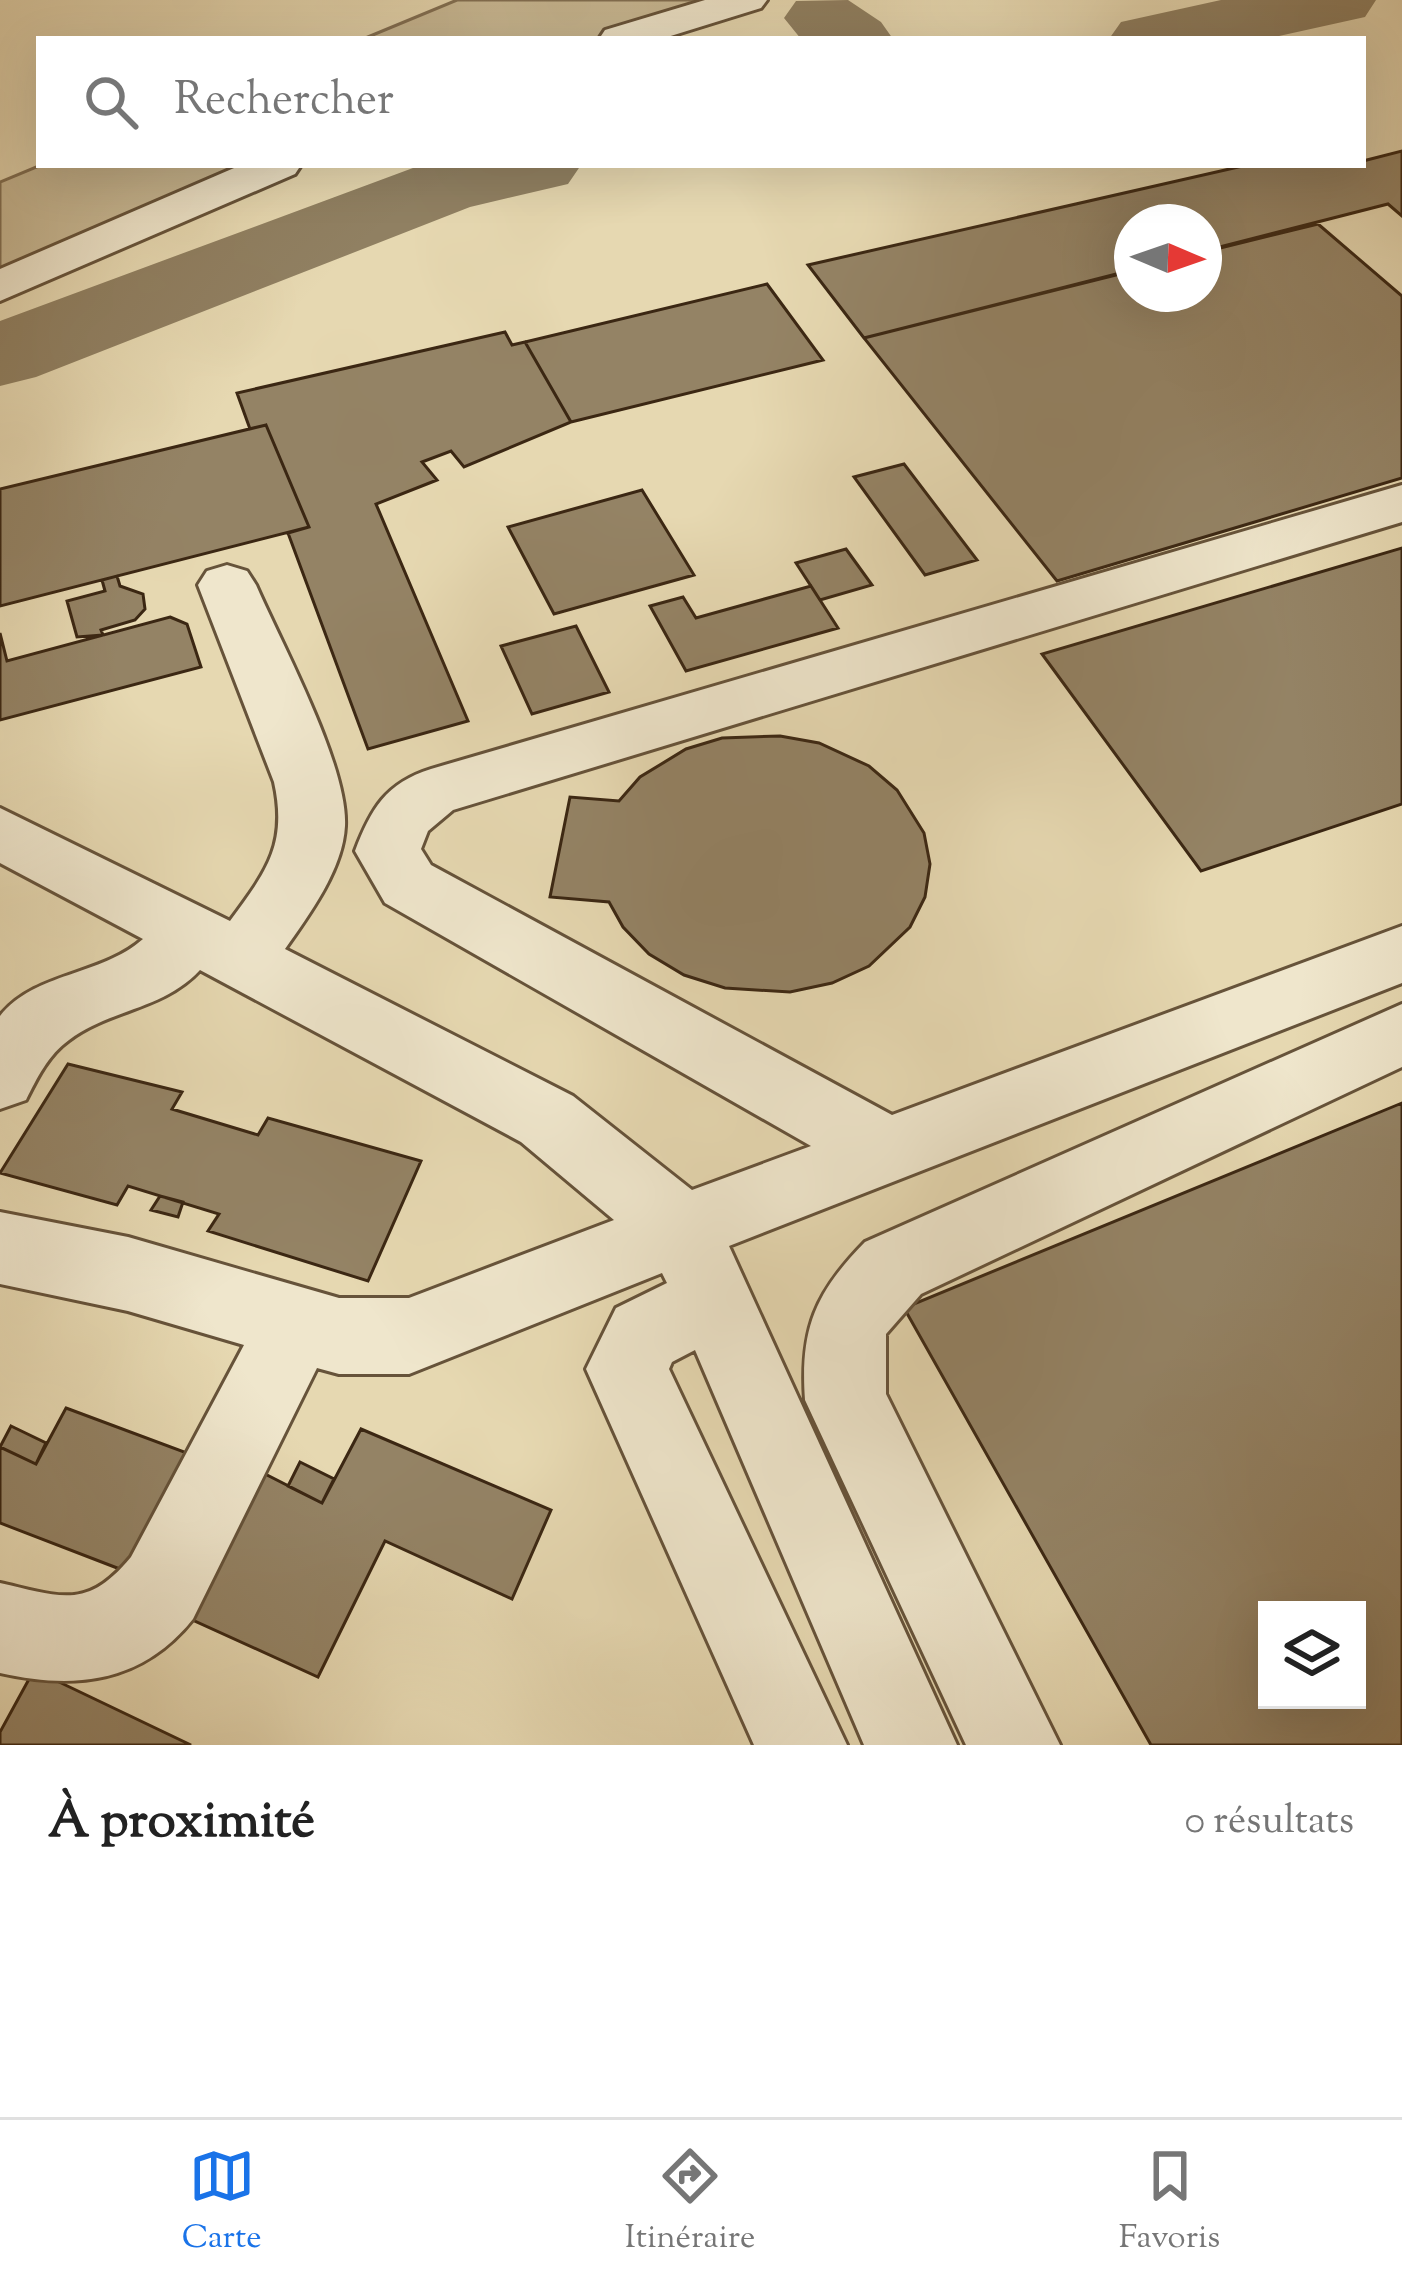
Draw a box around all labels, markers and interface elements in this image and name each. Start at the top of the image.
search box [36,36,1366,168]
icon: search [78,69,144,135]
text: Rechercher [174,70,394,135]
north arrow [1114,204,1222,312]
map controls [1258,1601,1366,1709]
button: layers [1258,1601,1366,1709]
text: À proximité [48,1787,315,1860]
text: 0 résultats [1184,1795,1354,1851]
tab: Carte [182,2143,262,2263]
tab: Itinéraire [625,2143,755,2263]
tab: Favoris [1119,2143,1220,2263]

